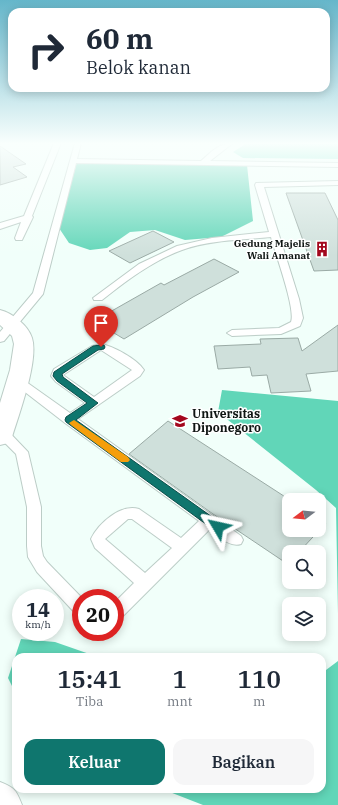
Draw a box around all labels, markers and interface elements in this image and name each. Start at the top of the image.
text: 60 m [86,20,153,57]
icon: right [20,24,72,76]
text: Belok kanan [86,56,191,79]
place label: Gedung Majelis Wali Amanat [234,237,310,262]
building icon: Gedung Majelis Wali Amanat [313,240,331,258]
pin [84,306,118,347]
icon: arrive [90,312,112,334]
place label: Universitas Diponegoro [192,406,261,435]
school or university icon: Universitas Diponegoro [171,412,189,430]
north arrow [282,493,326,537]
map controls [282,493,326,641]
position arrow [197,506,239,548]
button: search [282,545,326,589]
speed limit sign: 20 [72,589,124,641]
text: 14 [26,596,50,623]
button: layers [282,597,326,641]
text: km/h [25,618,51,631]
text: 15:41 [57,663,122,695]
text: 1 [173,663,187,695]
text: 110 [238,663,281,695]
text: Tiba [76,693,103,710]
text: mnt [167,693,192,710]
text: m [253,693,265,710]
button: Keluar [24,739,165,785]
button: Bagikan [173,739,314,785]

